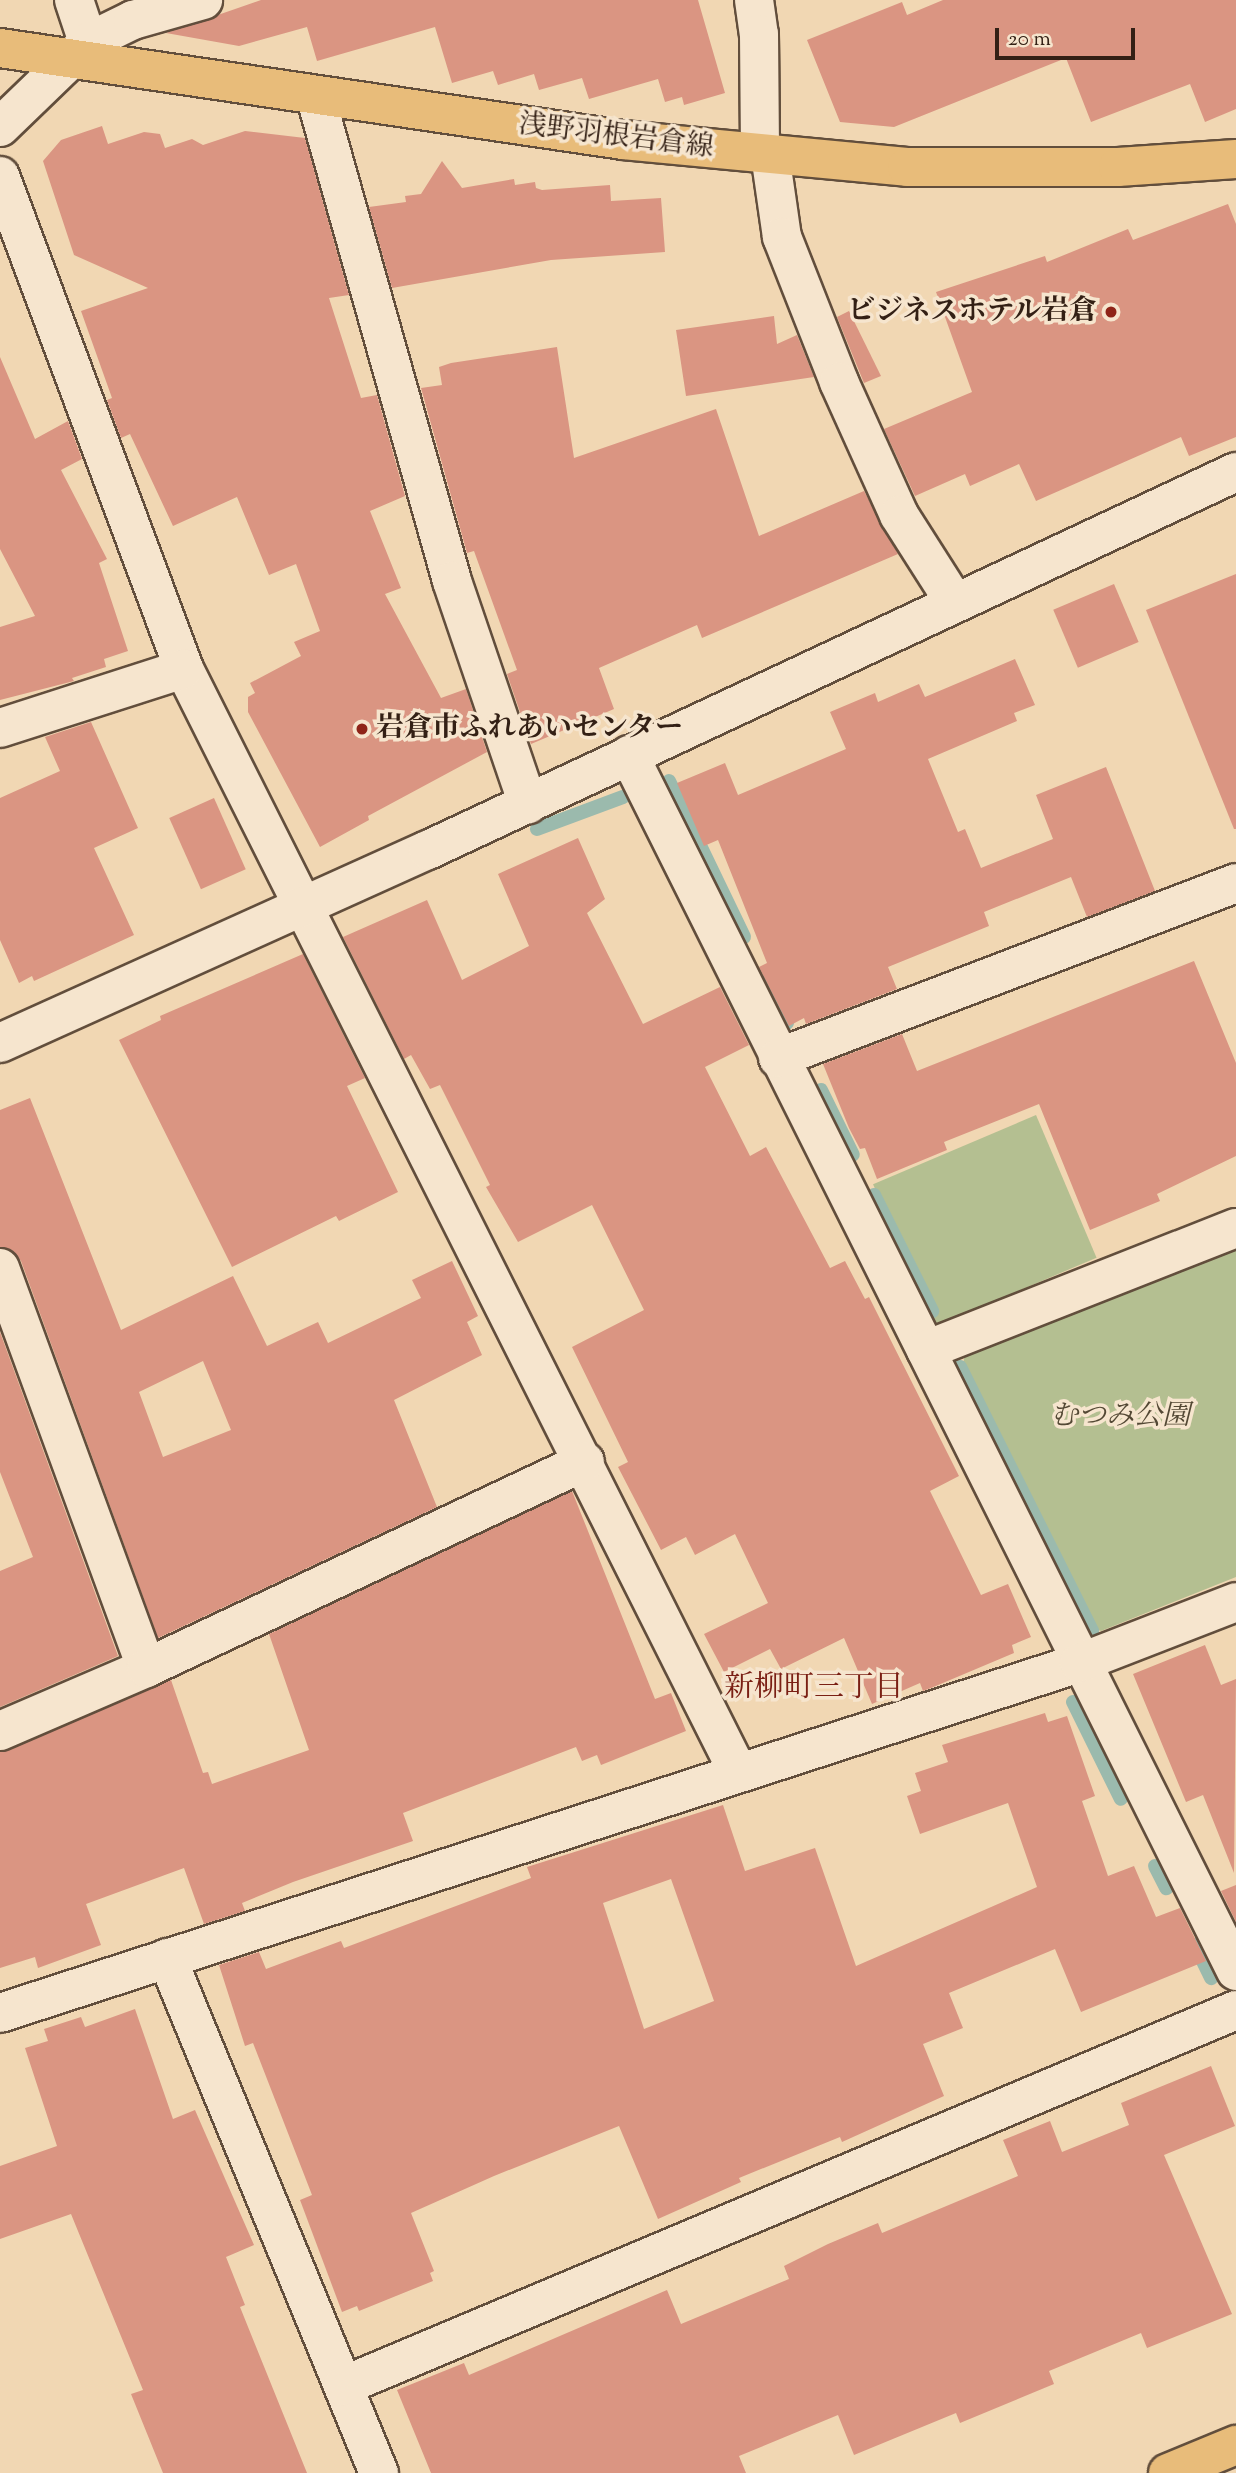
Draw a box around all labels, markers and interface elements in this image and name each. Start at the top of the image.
scale bar [998,14,1138,58]
text: 20 m [1008,25,1051,55]
street label: 浅野羽根岩倉線 [517,108,715,166]
place label: ビジネスホテル岩倉 [845,295,1097,329]
marker: ビジネスホテル岩倉 [1103,304,1119,320]
place label: 岩倉市ふれあいセンター [376,712,684,746]
marker: 岩倉市ふれあいセンター [354,721,370,737]
park label: むつみ公園 [1050,1400,1190,1434]
district label: 新柳町三丁目 [724,1671,904,1707]

